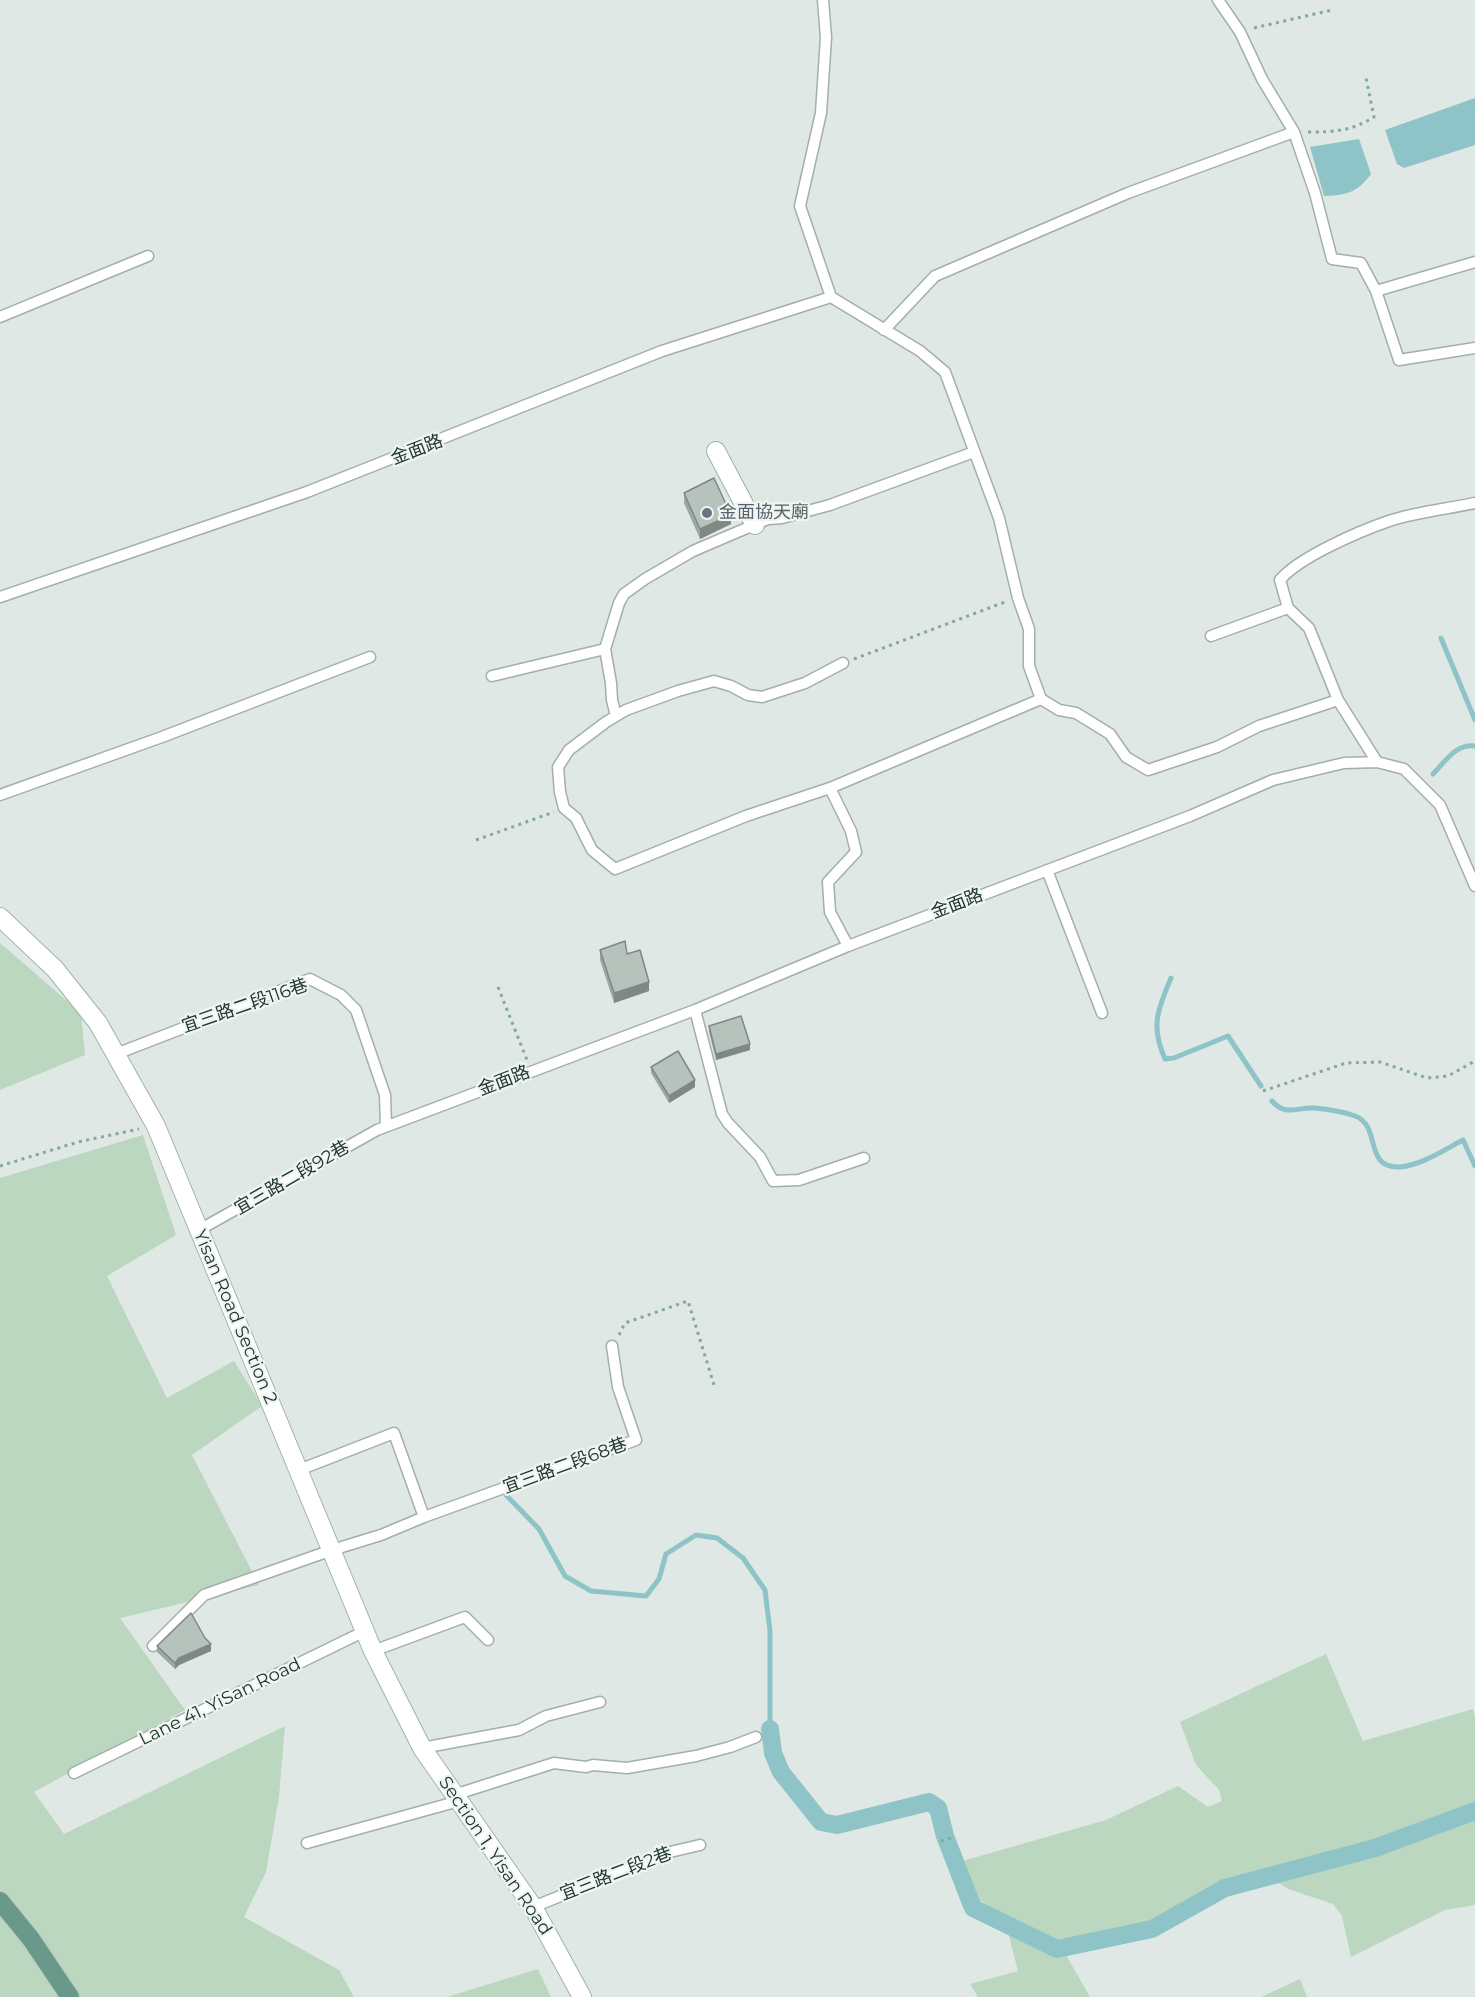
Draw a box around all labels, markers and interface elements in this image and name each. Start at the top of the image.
street label: 金面路 [388,430,446,470]
place label: 金面協天廟 [719,502,809,524]
marker: 金面協天廟 [700,506,714,520]
street label: 金面路 [928,884,986,924]
street label: 宜三路二段116巷 [179,974,311,1038]
street label: 金面路 [475,1061,533,1101]
street label: 宜三路二段92巷 [231,1136,353,1220]
street label: Yisan Road Section 2 [189,1227,281,1407]
street label: 宜三路二段68巷 [500,1434,630,1498]
street label: Lane 41, YiSan Road [136,1653,304,1751]
street label: Section 1, Yisan Road [434,1772,556,1940]
street label: 宜三路二段2巷 [557,1843,675,1905]

